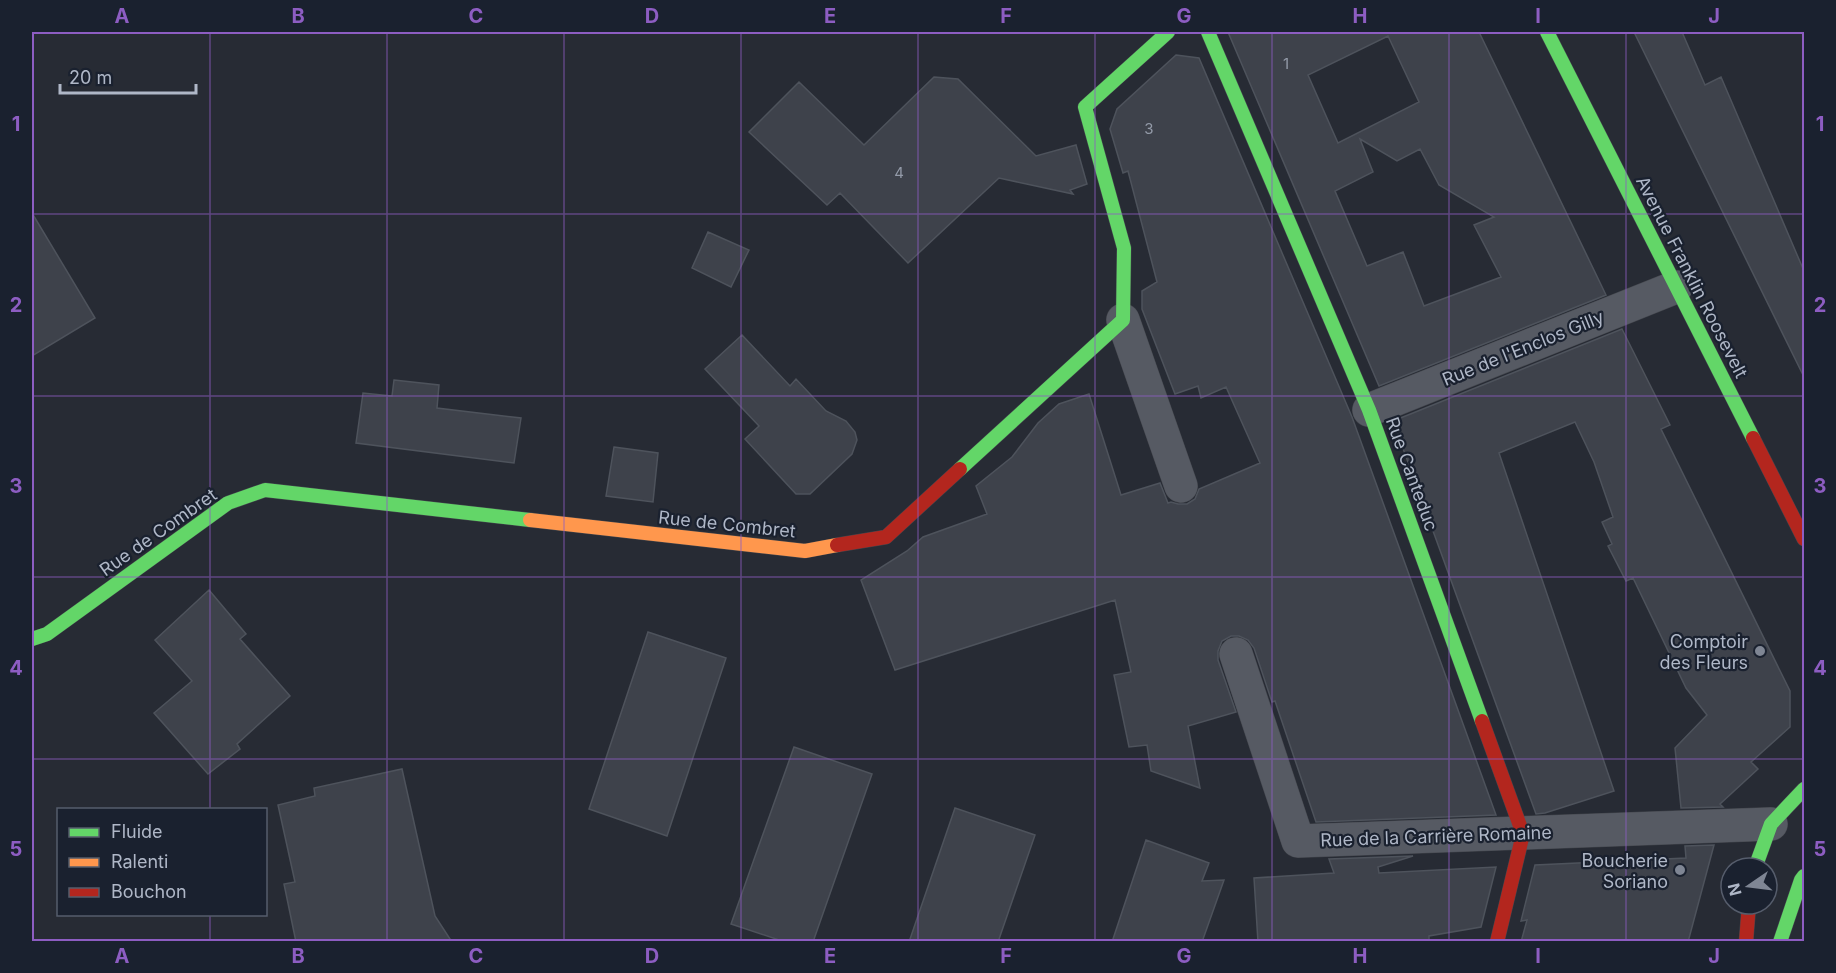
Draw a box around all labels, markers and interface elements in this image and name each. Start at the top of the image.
text: A [115,4,130,28]
text: B [291,4,305,28]
text: C [469,4,483,28]
text: D [645,4,659,28]
text: E [824,4,836,28]
text: F [1000,4,1012,28]
text: G [1176,4,1192,28]
text: H [1353,4,1367,28]
text: I [1535,4,1541,28]
text: J [1708,4,1720,28]
house number: 1 [1283,54,1289,73]
scale bar [60,57,196,95]
text: 20 m [69,67,112,88]
text: 1 [12,112,20,136]
text: 1 [1816,112,1824,136]
house number: 3 [1144,119,1154,138]
house number: 4 [894,163,904,182]
street label: Avenue Franklin Roosevelt [1632,173,1752,381]
text: 2 [10,293,22,317]
text: 2 [1814,293,1826,317]
street label: Rue de l'Enclos Gilly [1439,306,1607,390]
street label: Rue Canteduc [1382,414,1442,534]
text: 3 [10,474,22,498]
text: 3 [1814,474,1826,498]
street label: Rue de Combret [95,484,221,580]
street label: Rue de Combret [657,506,797,542]
place label: Comptoir des Fleurs [1660,631,1748,673]
marker: Comptoir des Fleurs [1753,644,1767,658]
text: 4 [9,656,23,680]
text: 4 [1813,656,1827,680]
legend [57,808,267,916]
text: Fluide [111,821,163,842]
street label: Rue de la Carrière Romaine [1320,821,1552,851]
text: 5 [10,837,22,861]
text: 5 [1814,837,1826,861]
place label: Boucherie Soriano [1581,850,1668,892]
text: Ralenti [111,851,168,872]
north arrow [1719,856,1779,916]
marker: Boucherie Soriano [1673,863,1687,877]
text: Bouchon [111,881,187,902]
text: N [1723,881,1746,898]
text: A [115,944,130,968]
text: B [291,944,305,968]
text: C [469,944,483,968]
text: D [645,944,659,968]
text: E [824,944,836,968]
text: F [1000,944,1012,968]
text: G [1176,944,1192,968]
text: H [1353,944,1367,968]
text: I [1535,944,1541,968]
text: J [1708,944,1720,968]

